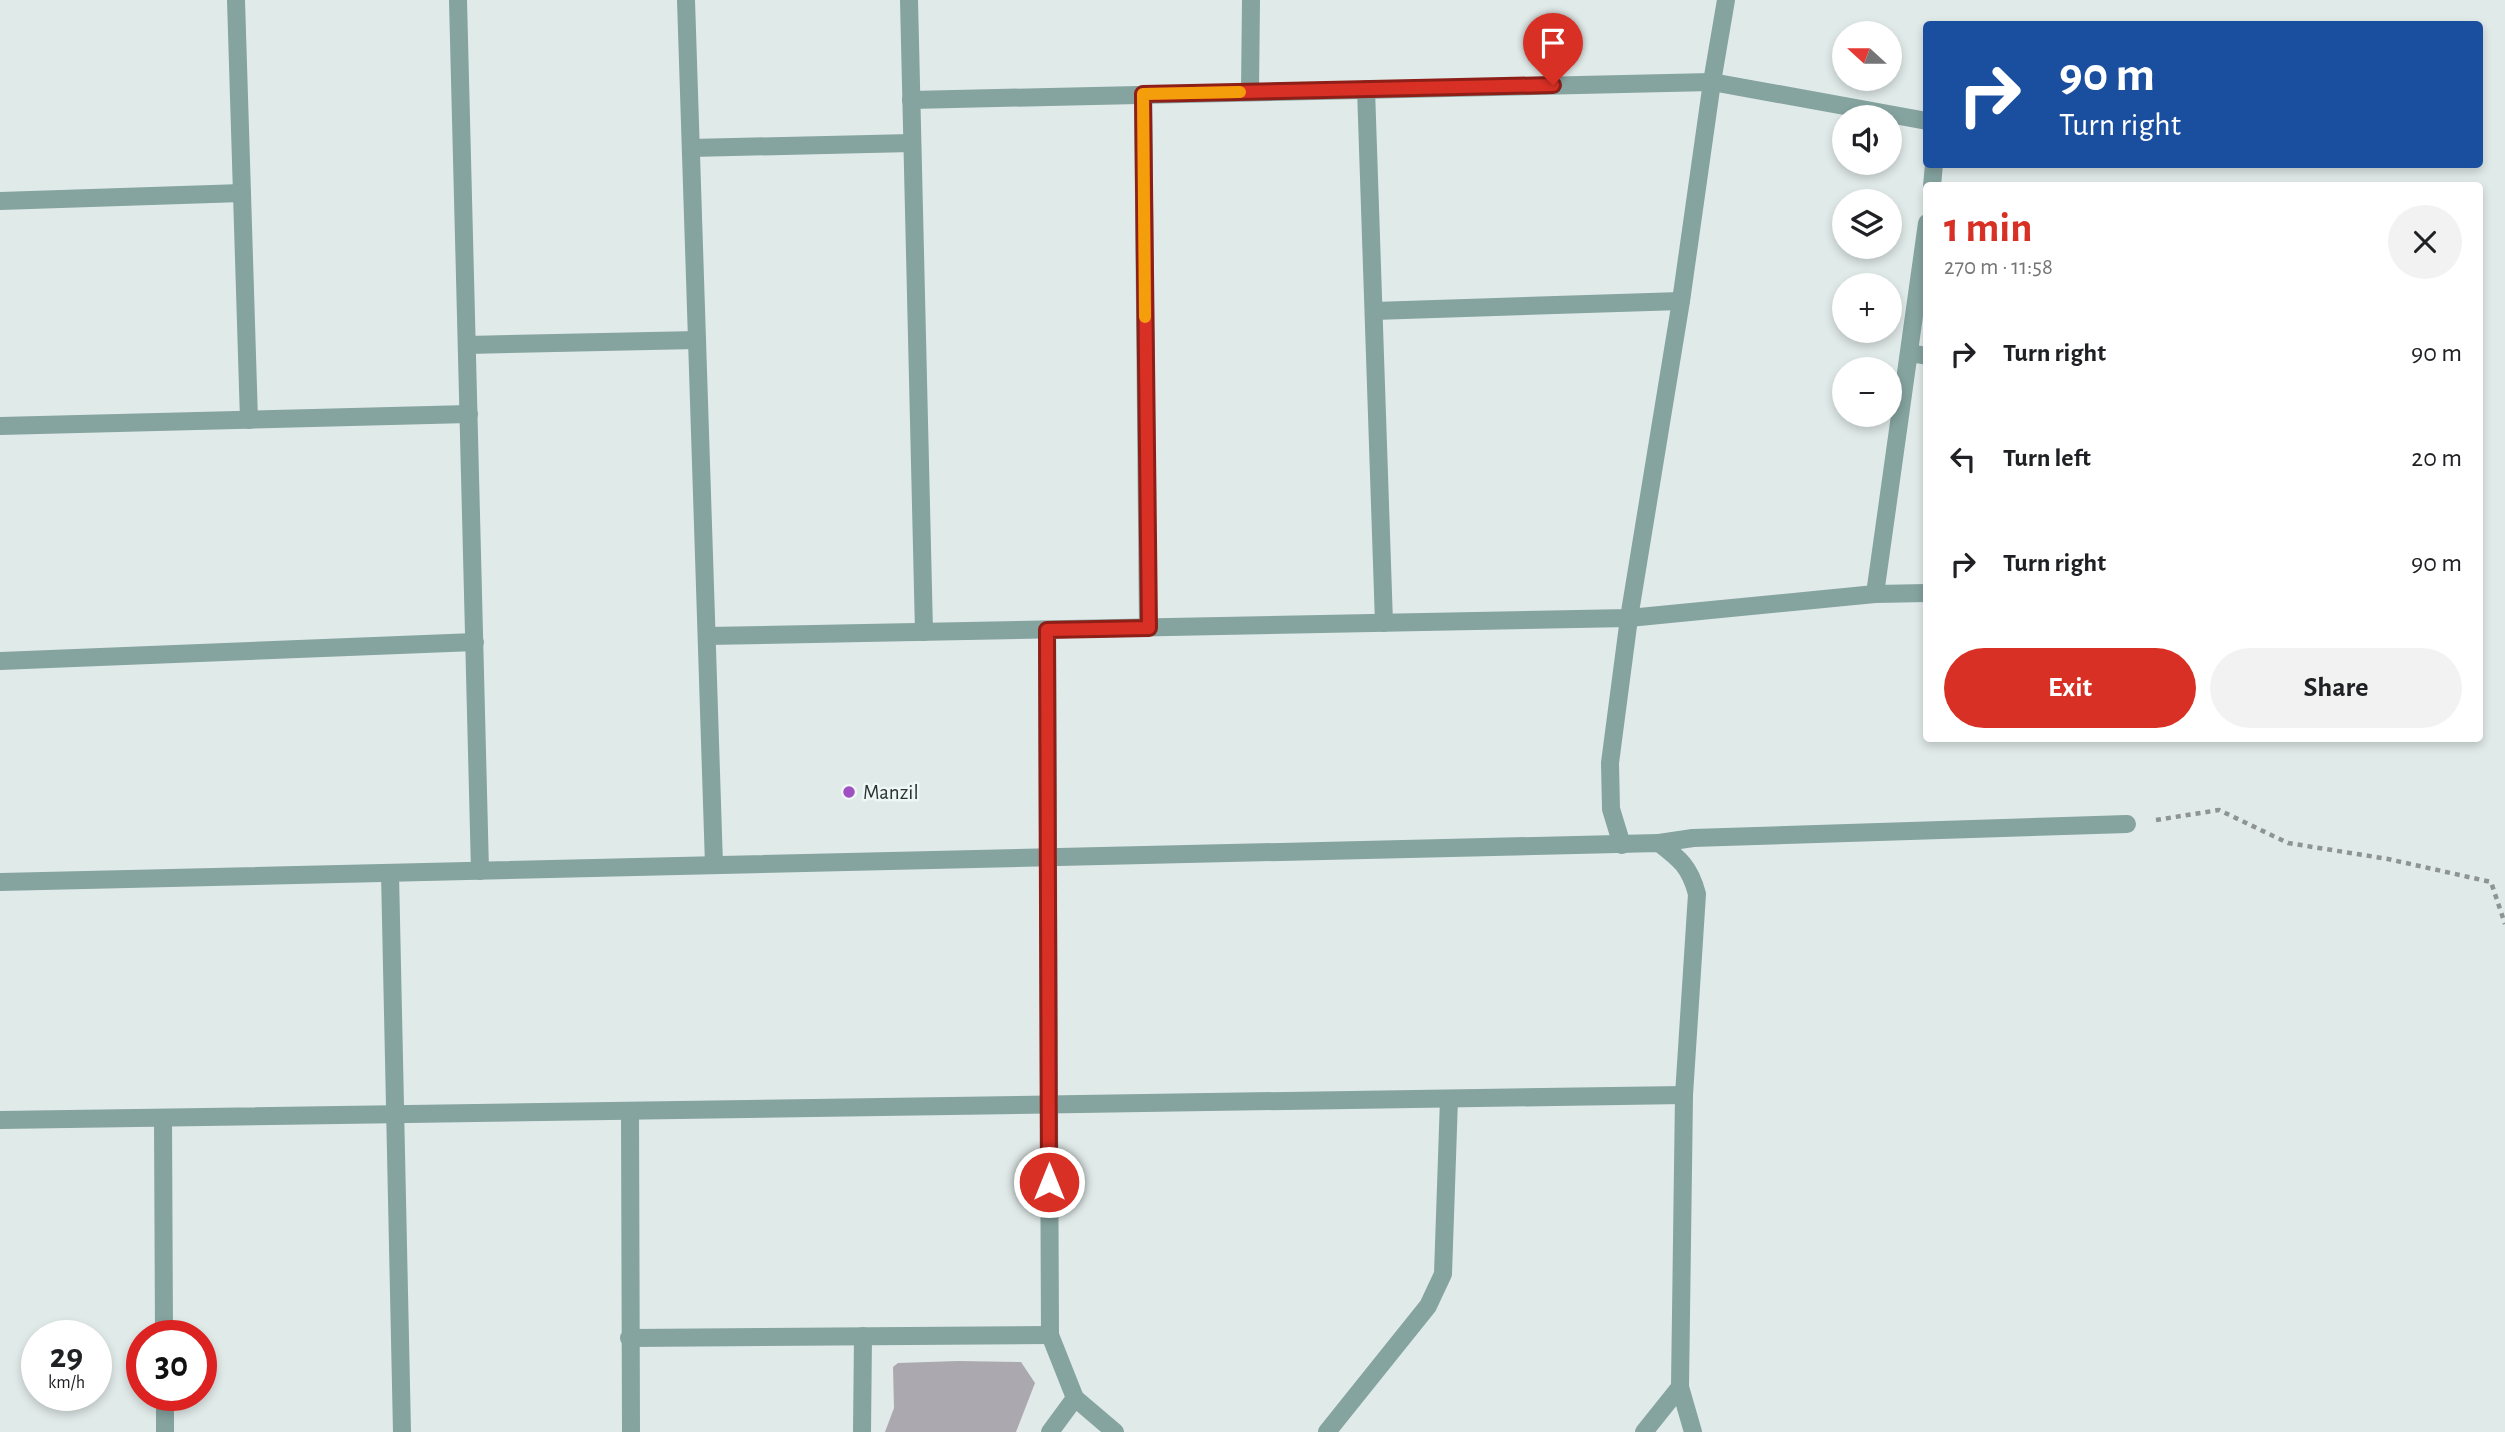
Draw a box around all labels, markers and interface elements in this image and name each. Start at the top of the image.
pin [1523,13,1583,85]
north arrow [1832,21,1902,91]
map controls [1832,21,1902,427]
icon: arrive [1534,24,1572,62]
icon: right [1944,49,2035,140]
text: 90 m [2059,51,2155,100]
button: sound [1832,105,1902,175]
text: Turn right [2059,109,2181,141]
button: layers [1832,189,1902,259]
button: close [2388,205,2462,279]
text: 1 min [1944,207,2033,249]
text: 270 m · 11:58 [1944,256,2053,279]
button: + [1832,273,1902,343]
icon: right [1944,335,1982,373]
text: Turn right [2003,340,2106,366]
text: 90 m [2411,340,2462,366]
button: − [1832,357,1902,427]
icon: left [1944,440,1982,478]
text: Turn left [2003,445,2091,471]
text: 20 m [2411,445,2462,471]
icon: right [1944,545,1982,583]
text: Turn right [2003,550,2106,576]
text: 90 m [2411,550,2462,576]
button: Exit [1944,648,2196,728]
button: Share [2210,648,2462,728]
place label: Manzil [863,782,919,803]
marker: Manzil [841,784,857,800]
position arrow [1012,1145,1086,1219]
speed limit sign: 30 [126,1320,217,1411]
text: 29 [50,1339,83,1374]
text: km/h [48,1374,85,1392]

